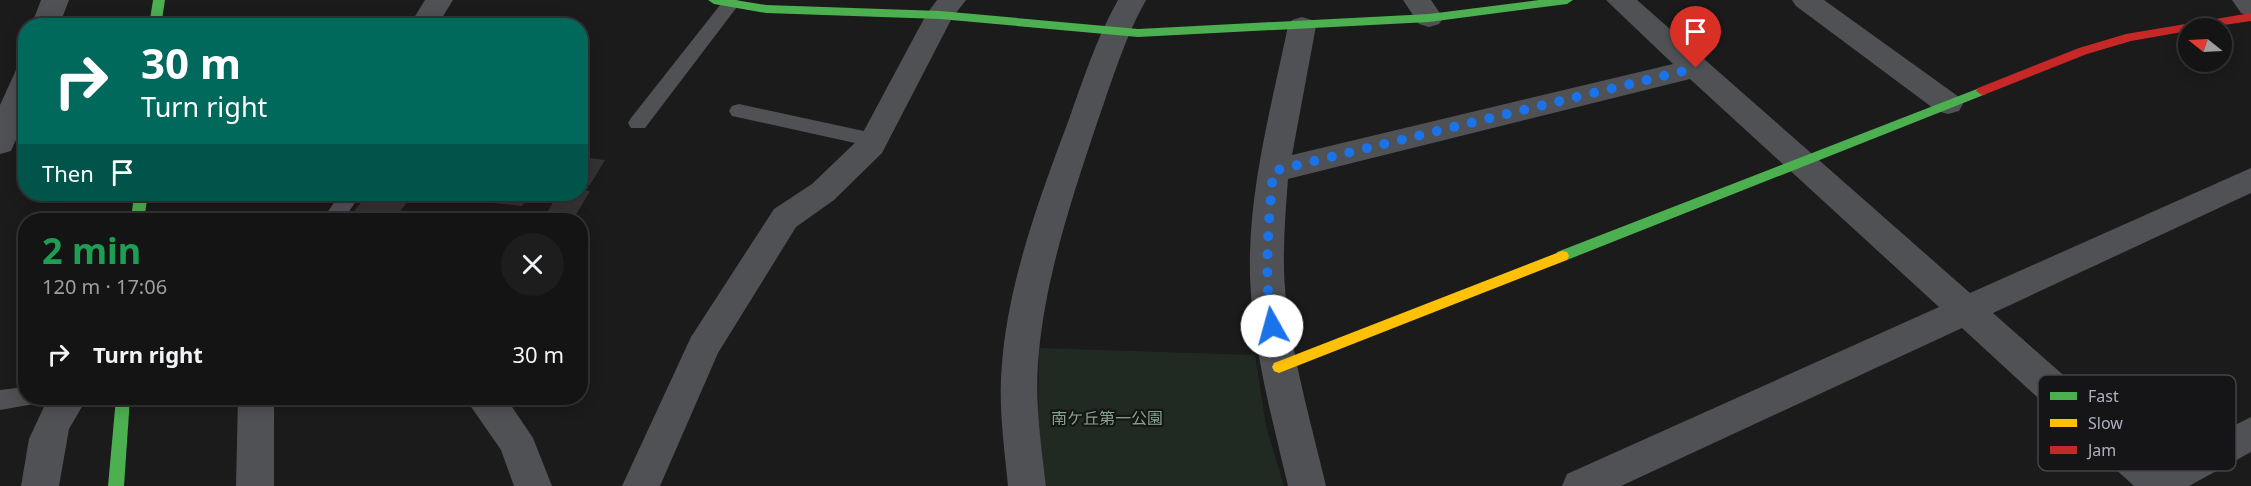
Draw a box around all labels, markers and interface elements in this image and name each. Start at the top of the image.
pin [1670,6,1721,68]
icon: arrive [1679,15,1712,48]
north arrow [2178,18,2232,72]
map controls [2178,18,2232,72]
text: 30 m [141,34,241,91]
icon: right [42,42,120,120]
text: Turn right [141,88,267,125]
icon: arrive [106,156,139,189]
text: Then [42,158,94,188]
text: 2 min [42,226,141,275]
button: close [501,233,564,296]
text: 120 m · 17:06 [42,273,167,300]
position arrow [1240,294,1304,358]
icon: right [42,338,75,371]
text: Turn right [93,339,203,369]
text: 30 m [513,339,564,369]
legend [2038,375,2236,471]
text: Fast [2088,385,2119,407]
park label: 南ケ丘第一公園 [1051,407,1163,429]
text: Slow [2088,412,2123,434]
text: Jam [2086,439,2116,461]

